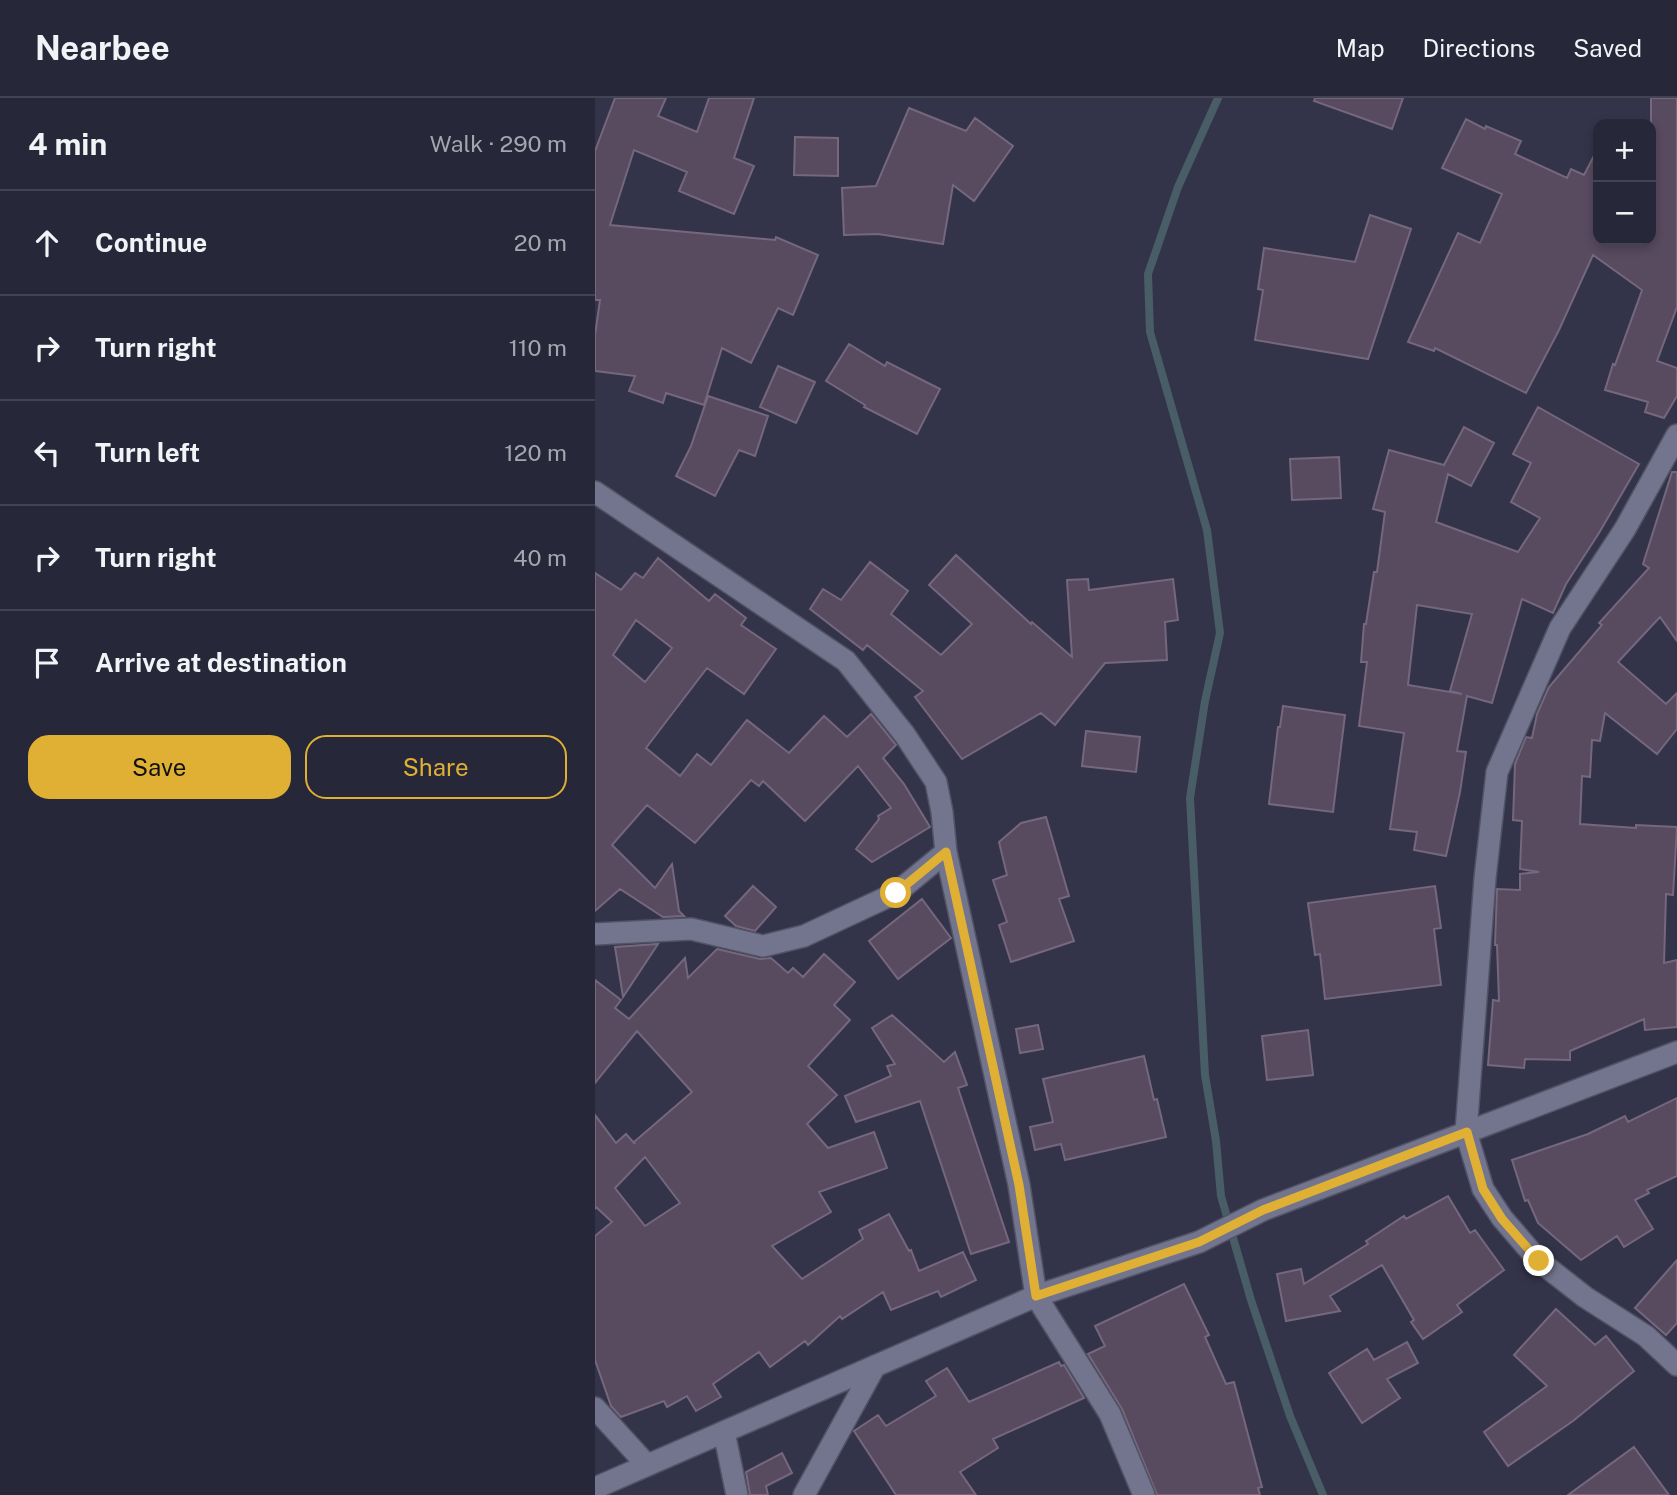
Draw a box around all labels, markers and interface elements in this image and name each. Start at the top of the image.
text: Nearbee [35,29,170,67]
text: Map [1336,34,1385,62]
text: Directions [1423,34,1535,62]
text: Saved [1573,34,1642,62]
map controls [1593,119,1656,245]
button: + [1593,119,1656,182]
text: 4 min [28,126,107,162]
text: Walk · 290 m [430,130,567,157]
button: − [1593,182,1656,245]
icon: ahead [28,224,66,262]
text: Continue [95,227,207,258]
text: 20 m [514,229,567,256]
icon: right [28,329,66,367]
text: Turn right [95,332,217,363]
text: 110 m [509,334,567,361]
icon: left [28,434,66,472]
text: Turn left [95,437,200,468]
text: 120 m [504,439,567,466]
icon: right [28,539,66,577]
text: Turn right [95,542,217,573]
text: 40 m [513,544,567,571]
icon: arrive [28,644,66,682]
text: Arrive at destination [95,647,347,678]
button: Save [28,735,291,799]
button: Share [305,735,567,799]
route start [880,877,911,908]
route end [1523,1245,1554,1276]

